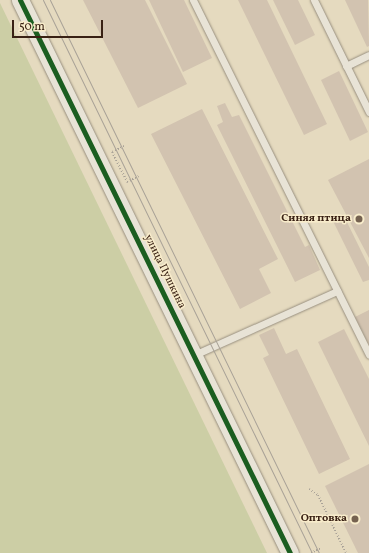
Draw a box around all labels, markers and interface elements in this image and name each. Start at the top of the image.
scale bar [14,12,105,38]
text: 50 m [19,19,45,35]
place label: Синяя птица [281,212,351,226]
marker: Синяя птица [354,214,364,224]
street label: улица Пушкина [140,233,188,311]
place label: Оптовка [301,512,347,526]
marker: Оптовка [350,514,360,524]

